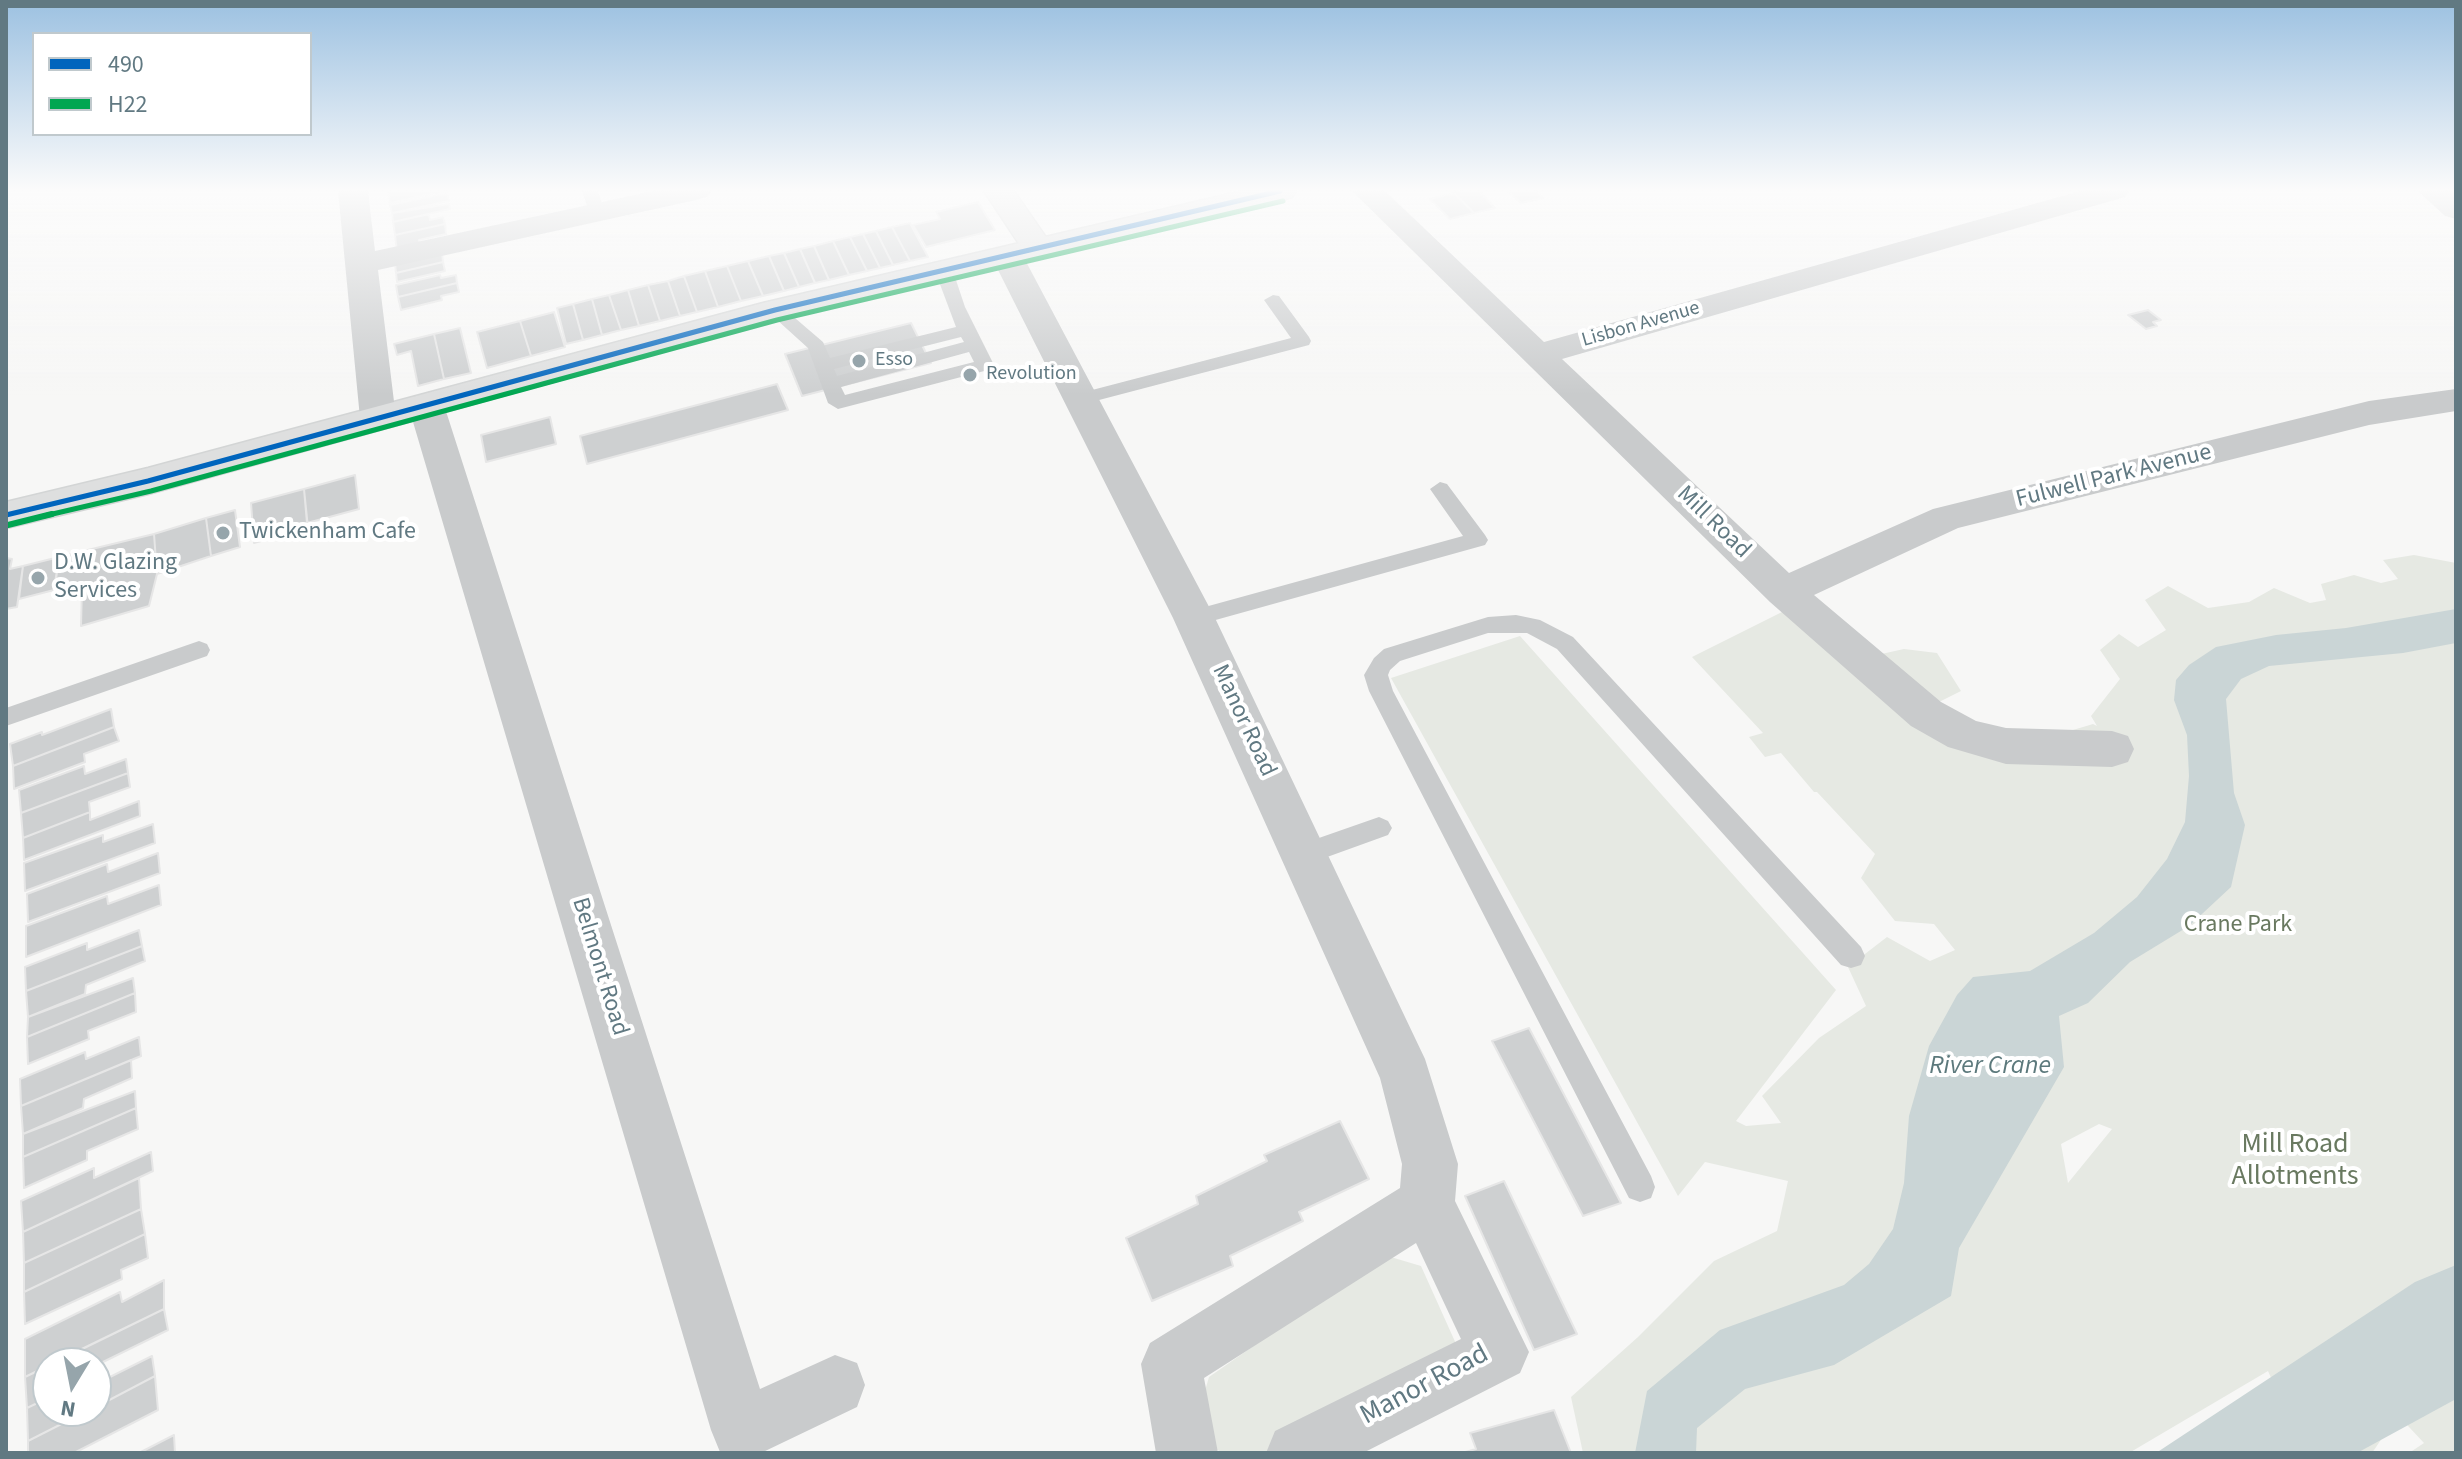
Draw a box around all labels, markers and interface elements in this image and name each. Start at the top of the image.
legend [32,32,312,136]
text: 490 [108,47,144,82]
text: H22 [108,87,148,122]
street label: Lisbon Avenue [1579,297,1703,353]
place label: Esso [875,349,913,373]
marker: Esso [850,352,868,370]
place label: Revolution [986,363,1077,387]
marker: Revolution [961,366,979,384]
street label: Fulwell Park Avenue [2013,439,2215,515]
street label: Mill Road [1670,481,1756,565]
place label: Twickenham Cafe [239,519,416,547]
marker: Twickenham Cafe [214,524,232,542]
place label: D.W. Glazing Services [54,550,177,606]
marker: D.W. Glazing Services [29,569,47,587]
street label: Manor Road [1205,660,1281,782]
street label: Belmont Road [564,895,634,1039]
park label: Crane Park [2184,912,2292,940]
water label: River Crane [1929,1051,2051,1083]
park label: Mill Road Allotments [2232,1129,2358,1195]
street label: Manor Road [1355,1338,1495,1434]
north arrow [32,1347,112,1427]
text: N [58,1392,78,1426]

